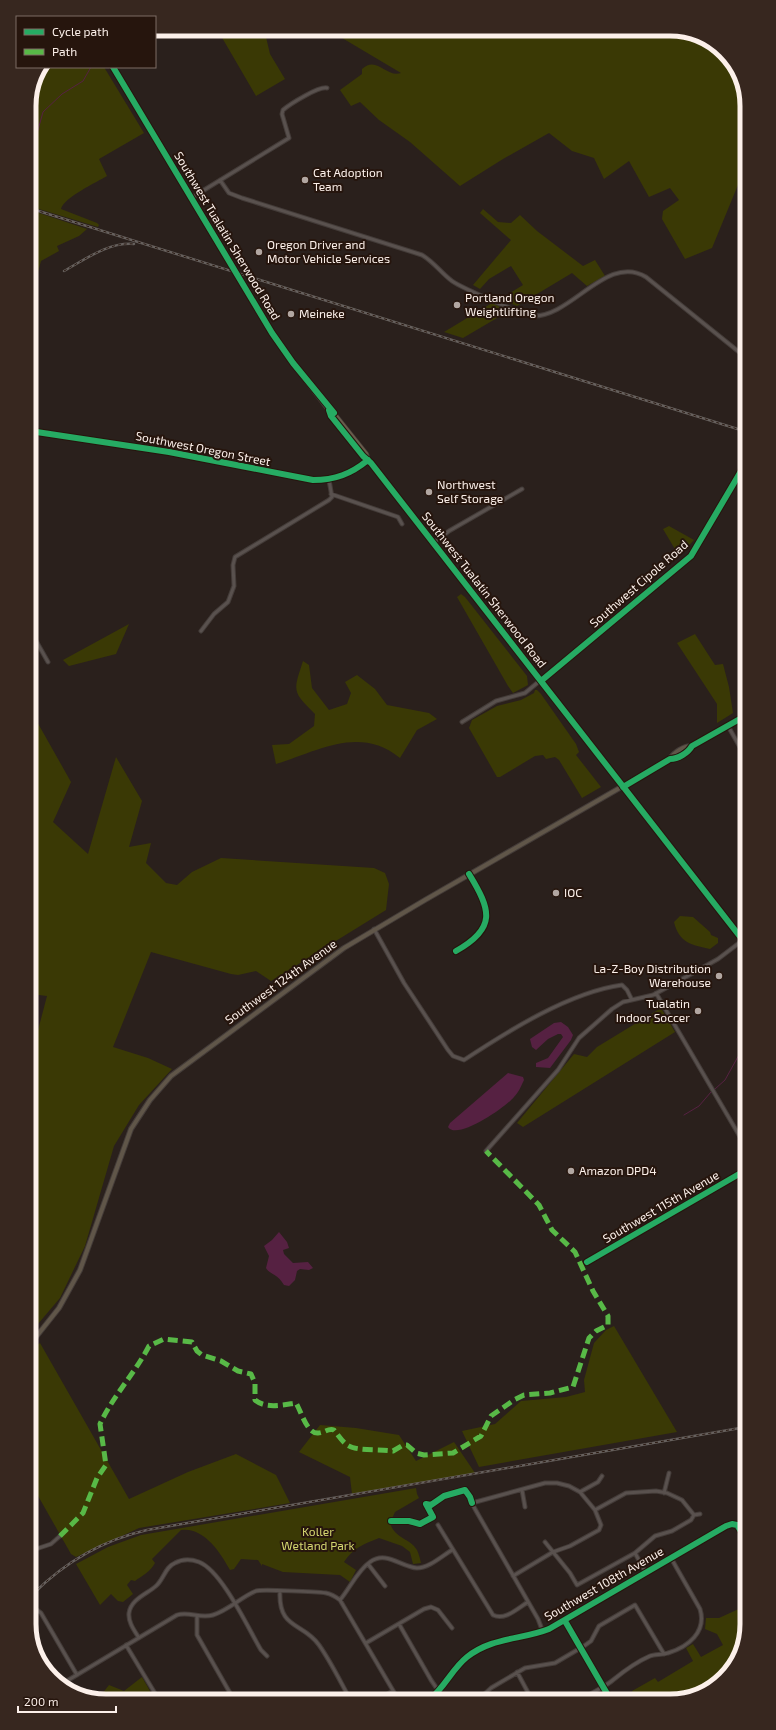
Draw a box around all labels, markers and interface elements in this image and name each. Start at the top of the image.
legend [16,16,156,68]
text: Cycle path [52,24,109,38]
text: Path [52,44,77,58]
street label: Southwest Tualatin Sherwood Road [172,149,284,322]
place label: Cat Adoption Team [313,165,383,193]
marker: Cat Adoption Team [300,175,310,185]
place label: Oregon Driver and Motor Vehicle Services [267,237,390,265]
marker: Oregon Driver and Motor Vehicle Services [254,247,264,257]
place label: Portland Oregon Weightlifting [465,290,554,318]
marker: Portland Oregon Weightlifting [452,300,462,310]
place label: Meineke [299,306,345,320]
marker: Meineke [286,309,296,319]
street label: Southwest Oregon Street [135,428,272,468]
place label: Northwest Self Storage [437,477,503,505]
marker: Northwest Self Storage [424,487,434,497]
street label: Southwest Tualatin Sherwood Road [420,509,550,670]
street label: Southwest Cipole Road [586,537,690,630]
place label: IOC [564,885,582,899]
marker: IOC [551,888,561,898]
street label: Southwest 124th Avenue [222,936,339,1026]
place label: La-Z-Boy Distribution Warehouse [593,961,711,989]
marker: La-Z-Boy Distribution Warehouse [714,971,724,981]
place label: Tualatin Indoor Soccer [616,996,690,1024]
marker: Tualatin Indoor Soccer [693,1006,703,1016]
place label: Amazon DPD4 [579,1163,657,1177]
marker: Amazon DPD4 [566,1166,576,1176]
street label: Southwest 115th Avenue [600,1167,721,1245]
park label: Koller Wetland Park [281,1524,355,1552]
street label: Southwest 108th Avenue [542,1543,665,1623]
scale bar [18,1688,116,1714]
text: 200 m [24,1694,58,1708]

